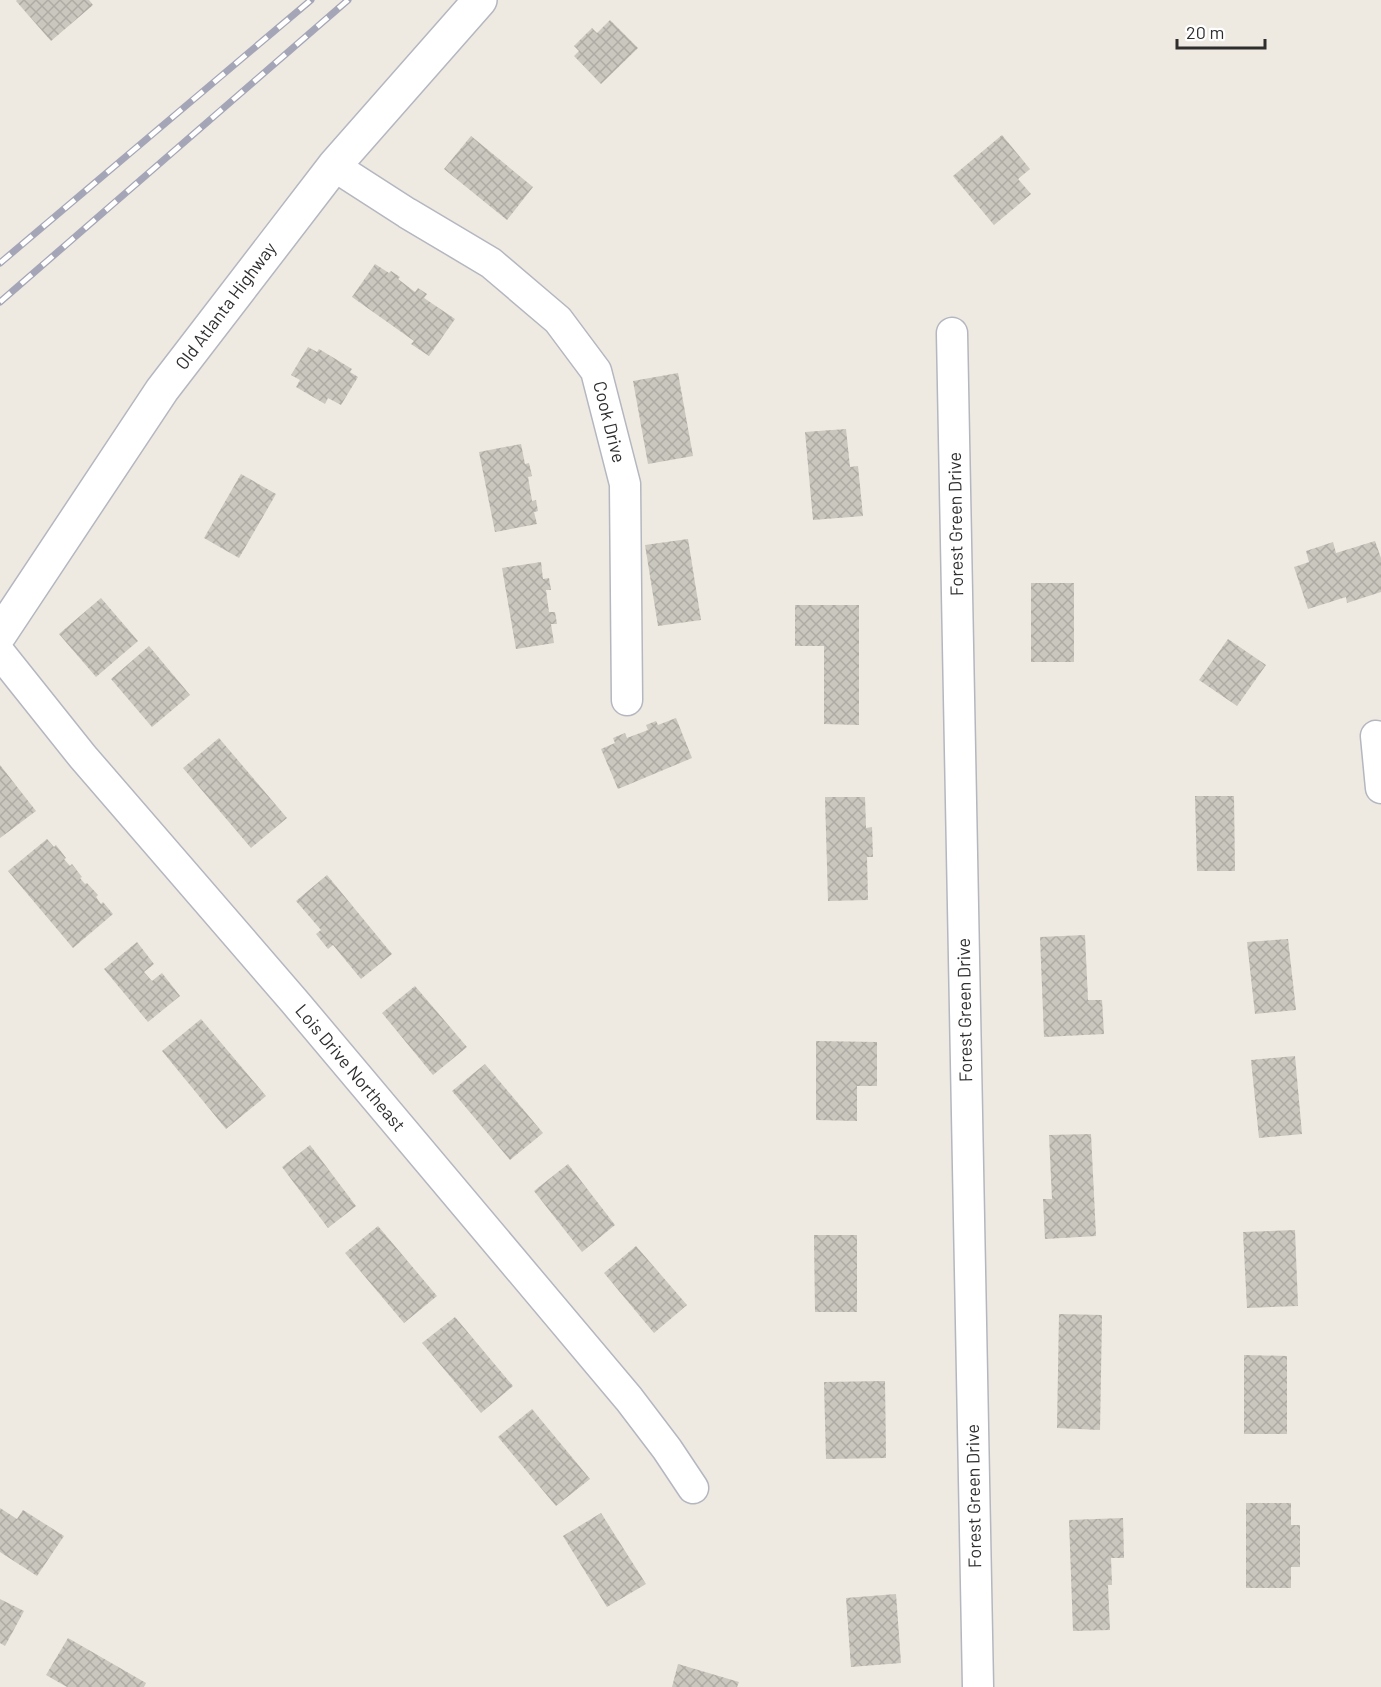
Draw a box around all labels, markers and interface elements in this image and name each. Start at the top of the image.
scale bar [1177,12,1266,50]
text: 20 m [1186,21,1224,43]
street label: Old Atlanta Highway [170,237,280,374]
street label: Cook Drive [589,379,631,465]
street label: Forest Green Drive [943,452,967,596]
street label: Forest Green Drive [952,938,976,1082]
street label: Lois Drive Northeast [291,999,410,1135]
street label: Forest Green Drive [961,1424,985,1568]

